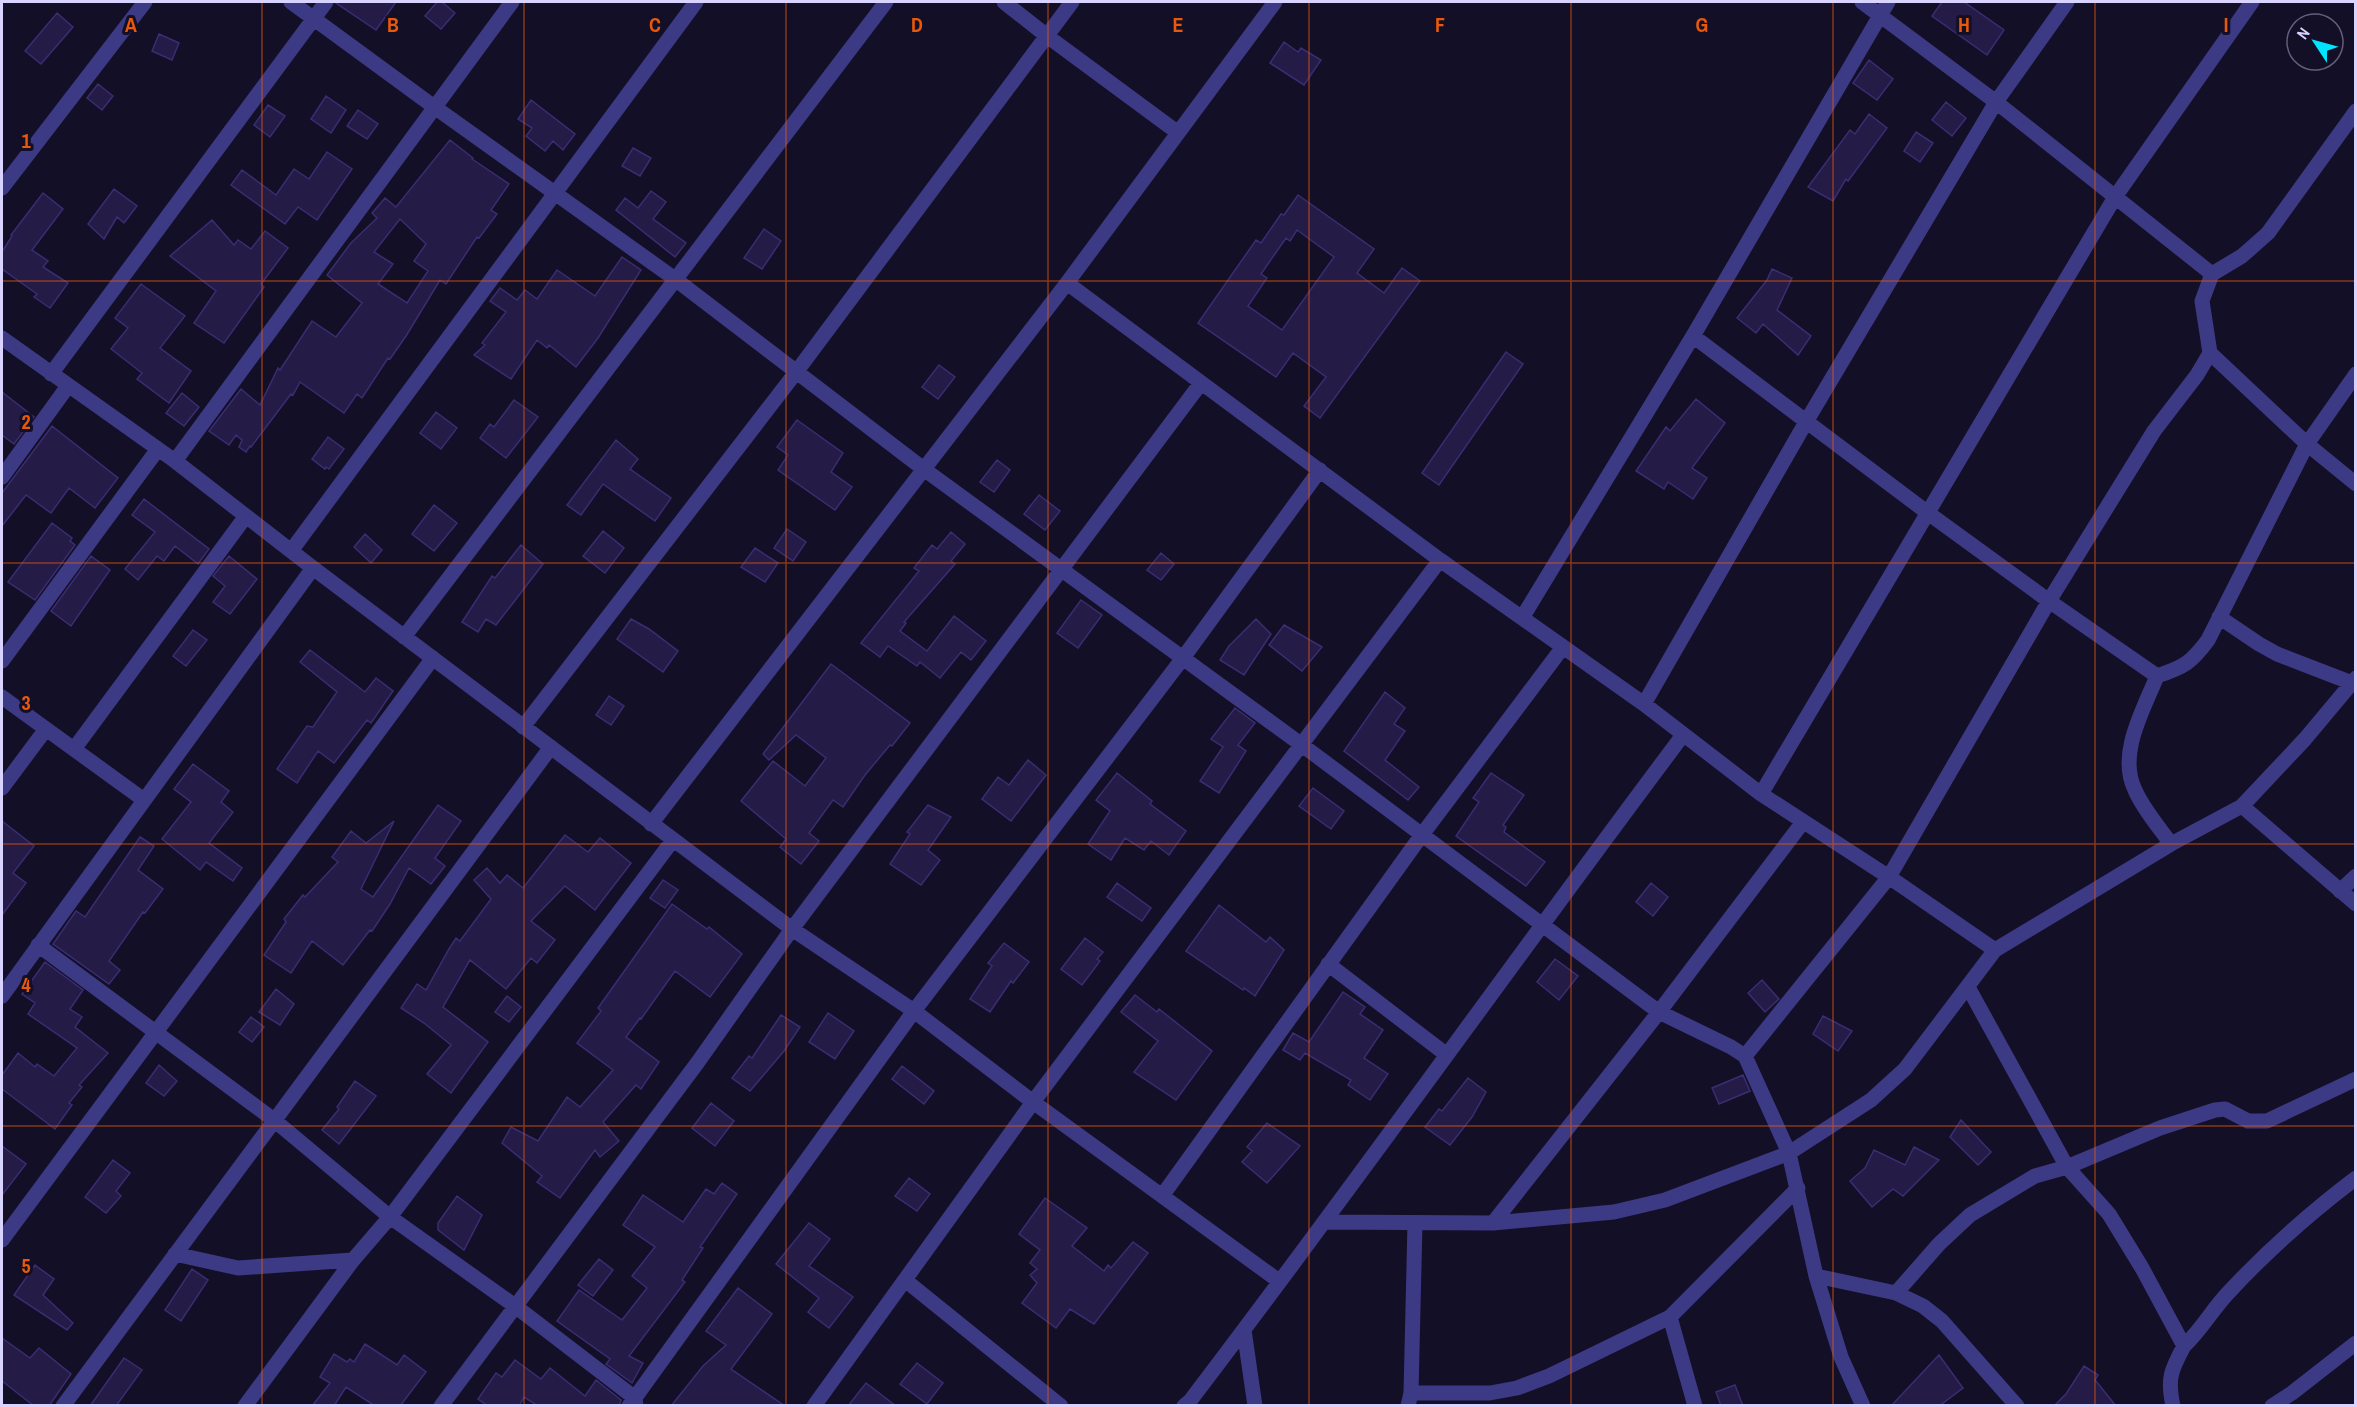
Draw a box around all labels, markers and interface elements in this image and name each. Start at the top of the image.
text: A [125,11,137,38]
text: B [387,11,399,38]
text: C [649,11,661,38]
text: D [911,11,923,38]
text: E [1173,11,1184,38]
text: F [1435,11,1445,38]
text: G [1696,11,1708,38]
text: H [1958,11,1970,38]
text: I [2224,11,2228,38]
north arrow [2285,12,2345,72]
text: N [2291,23,2315,43]
text: 1 [21,127,31,154]
text: 2 [21,408,31,435]
text: 3 [21,689,31,716]
text: 4 [21,971,31,998]
text: 5 [21,1252,31,1279]

